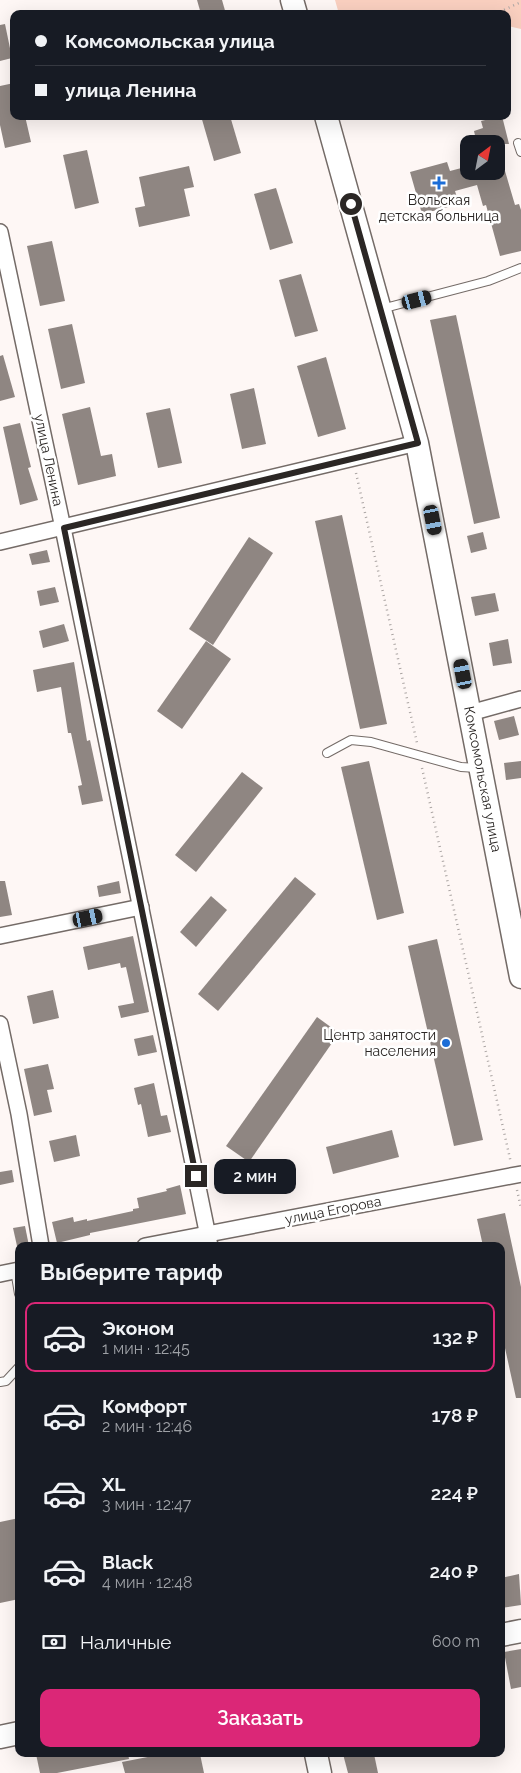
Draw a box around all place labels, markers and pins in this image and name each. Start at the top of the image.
marker: Вольская детская больница [432,176,446,190]
place label: Вольская детская больница [379,192,499,224]
place label: Центр занятости населения [323,1027,436,1059]
marker: Центр занятости населения [440,1037,452,1049]

